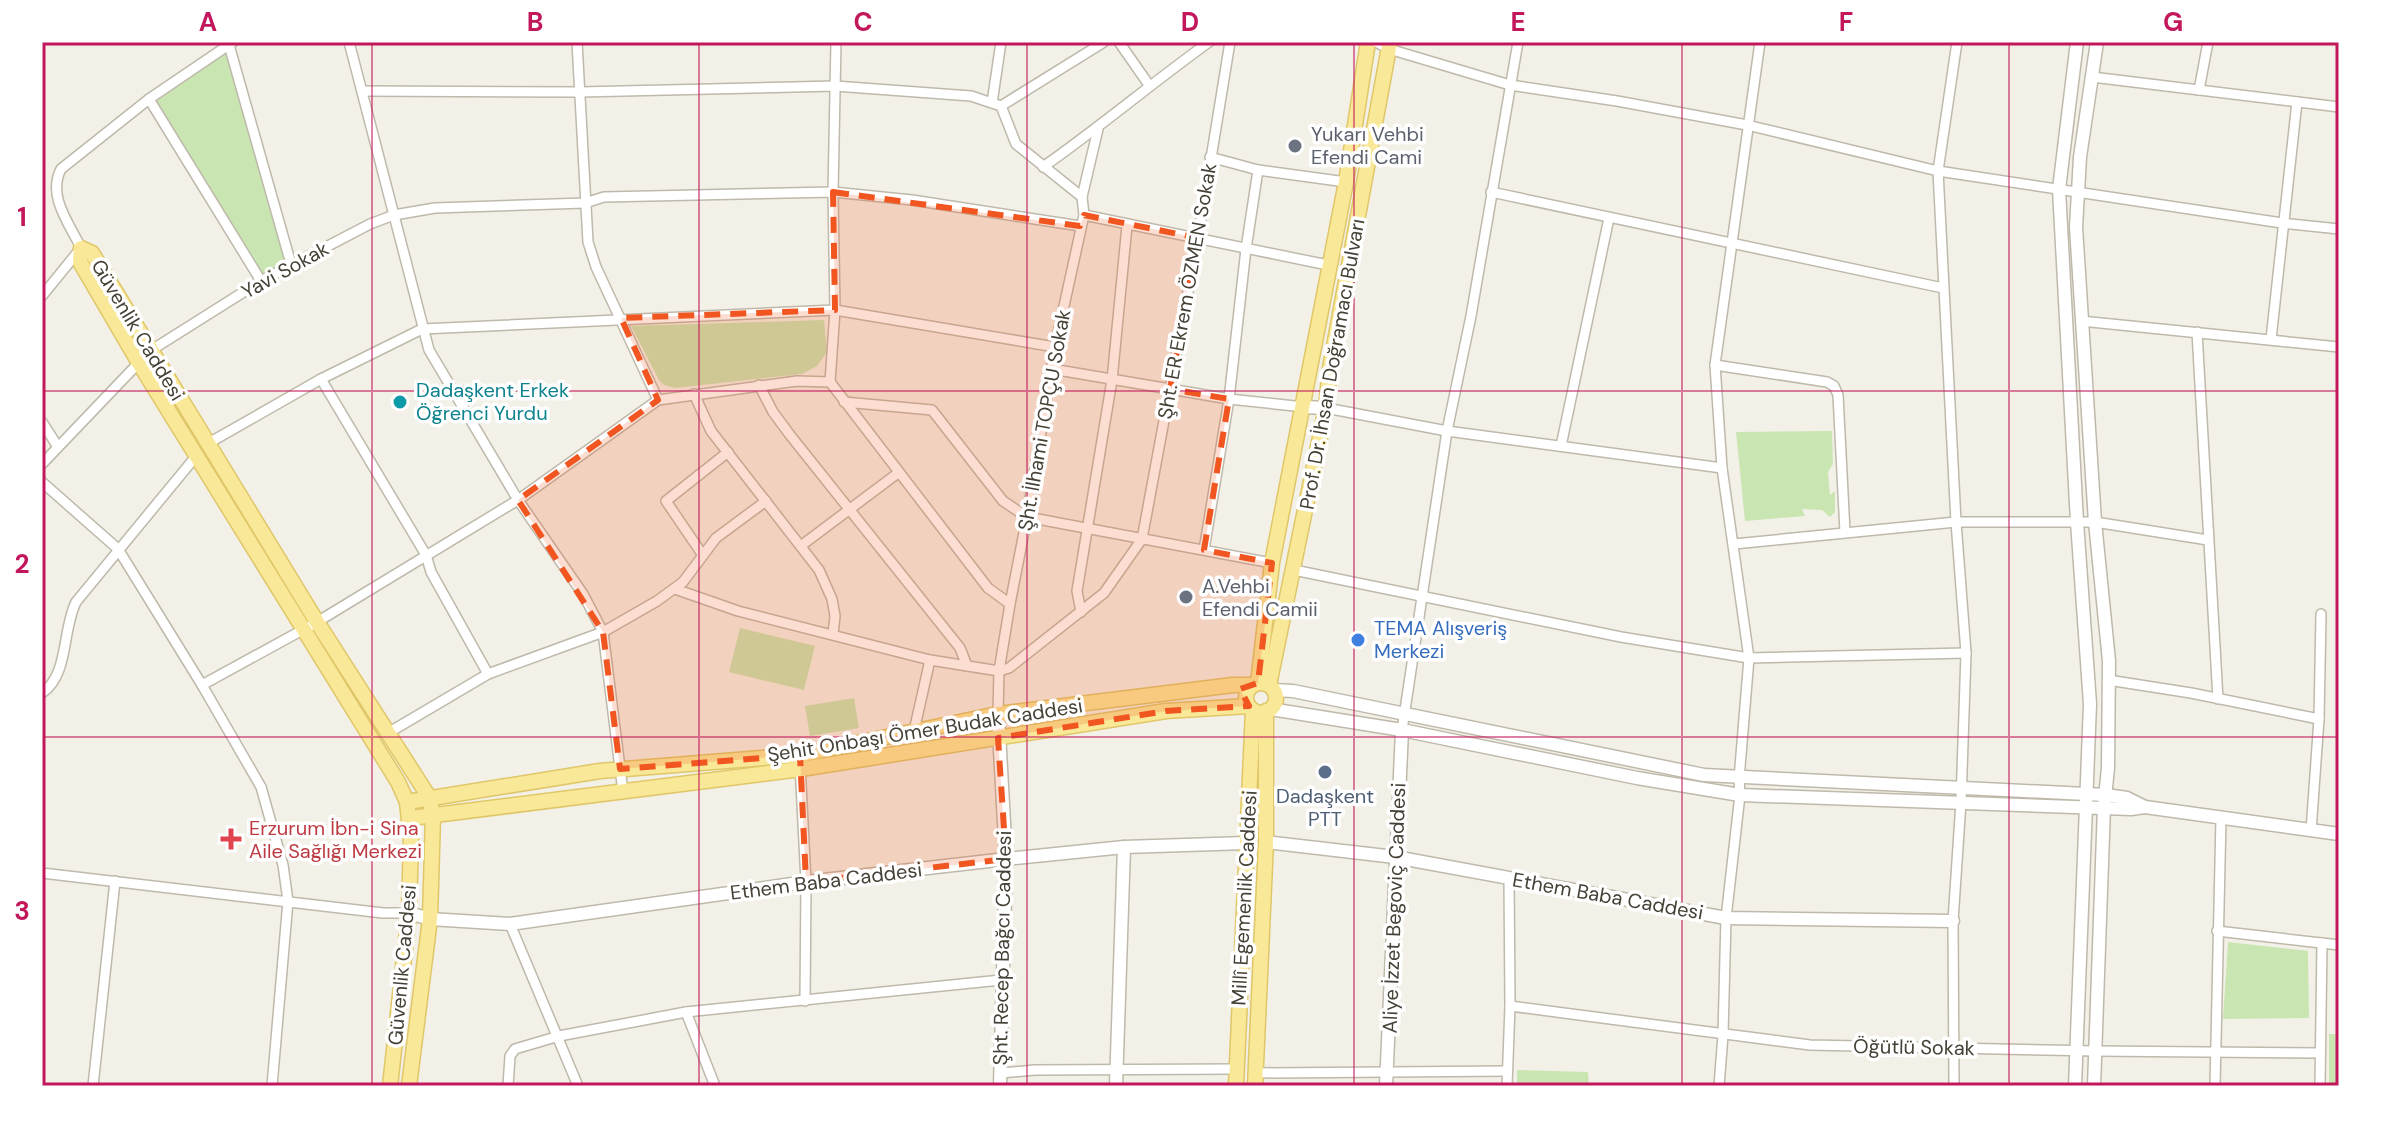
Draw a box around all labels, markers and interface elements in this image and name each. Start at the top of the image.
text: A [199,5,217,39]
text: B [527,5,543,39]
text: C [853,5,873,39]
text: D [1181,5,1199,39]
text: E [1510,5,1526,39]
text: F [1839,5,1853,39]
text: G [2163,5,2183,39]
place label: Yukarı Vehbi Efendi Cami [1311,121,1424,170]
marker: Yukarı Vehbi Efendi Cami [1286,137,1304,155]
street label: Şht. ER Ekrem ÖZMEN Sokak [1152,161,1222,421]
text: 1 [17,200,27,234]
street label: Prof. Dr. İhsan Doğramacı Bulvarı [1294,217,1370,511]
street label: Yavi Sokak [237,235,333,305]
street label: Güvenlik Caddesi [85,254,191,406]
street label: Şht. İlhami TOPÇU Sokak [1012,307,1076,533]
place label: Dadaşkent Erkek Öğrenci Yurdu [416,377,569,426]
marker: Dadaşkent Erkek Öğrenci Yurdu [391,393,409,411]
text: 2 [14,547,30,581]
place label: A.Vehbi Efendi Camii [1202,573,1318,622]
marker: A.Vehbi Efendi Camii [1177,588,1195,606]
place label: TEMA Alışveriş Merkezi [1374,615,1507,664]
marker: TEMA Alışveriş Merkezi [1349,631,1367,649]
street label: Şehit Onbaşı Ömer Budak Caddesi [766,692,1084,768]
marker: Dadaşkent PTT [1316,763,1334,781]
street label: Aliye İzzet Begoviç Caddesi [1377,782,1411,1034]
place label: Dadaşkent PTT [1276,783,1374,832]
street label: Millî Egemenlik Caddesi [1225,790,1263,1006]
place label: Erzurum İbn-i Sina Aile Sağlığı Merkezi [249,815,422,864]
marker: Erzurum İbn-i Sina Aile Sağlığı Merkezi [220,828,242,850]
street label: Şht. Recep Bağcı Caddesi [987,830,1017,1066]
street label: Ethem Baba Caddesi [728,856,924,906]
street label: Ethem Baba Caddesi [1511,866,1705,926]
street label: Güvenlik Caddesi [382,884,422,1046]
text: 3 [14,894,30,928]
street label: Öğütlü Sokak [1853,1033,1975,1061]

